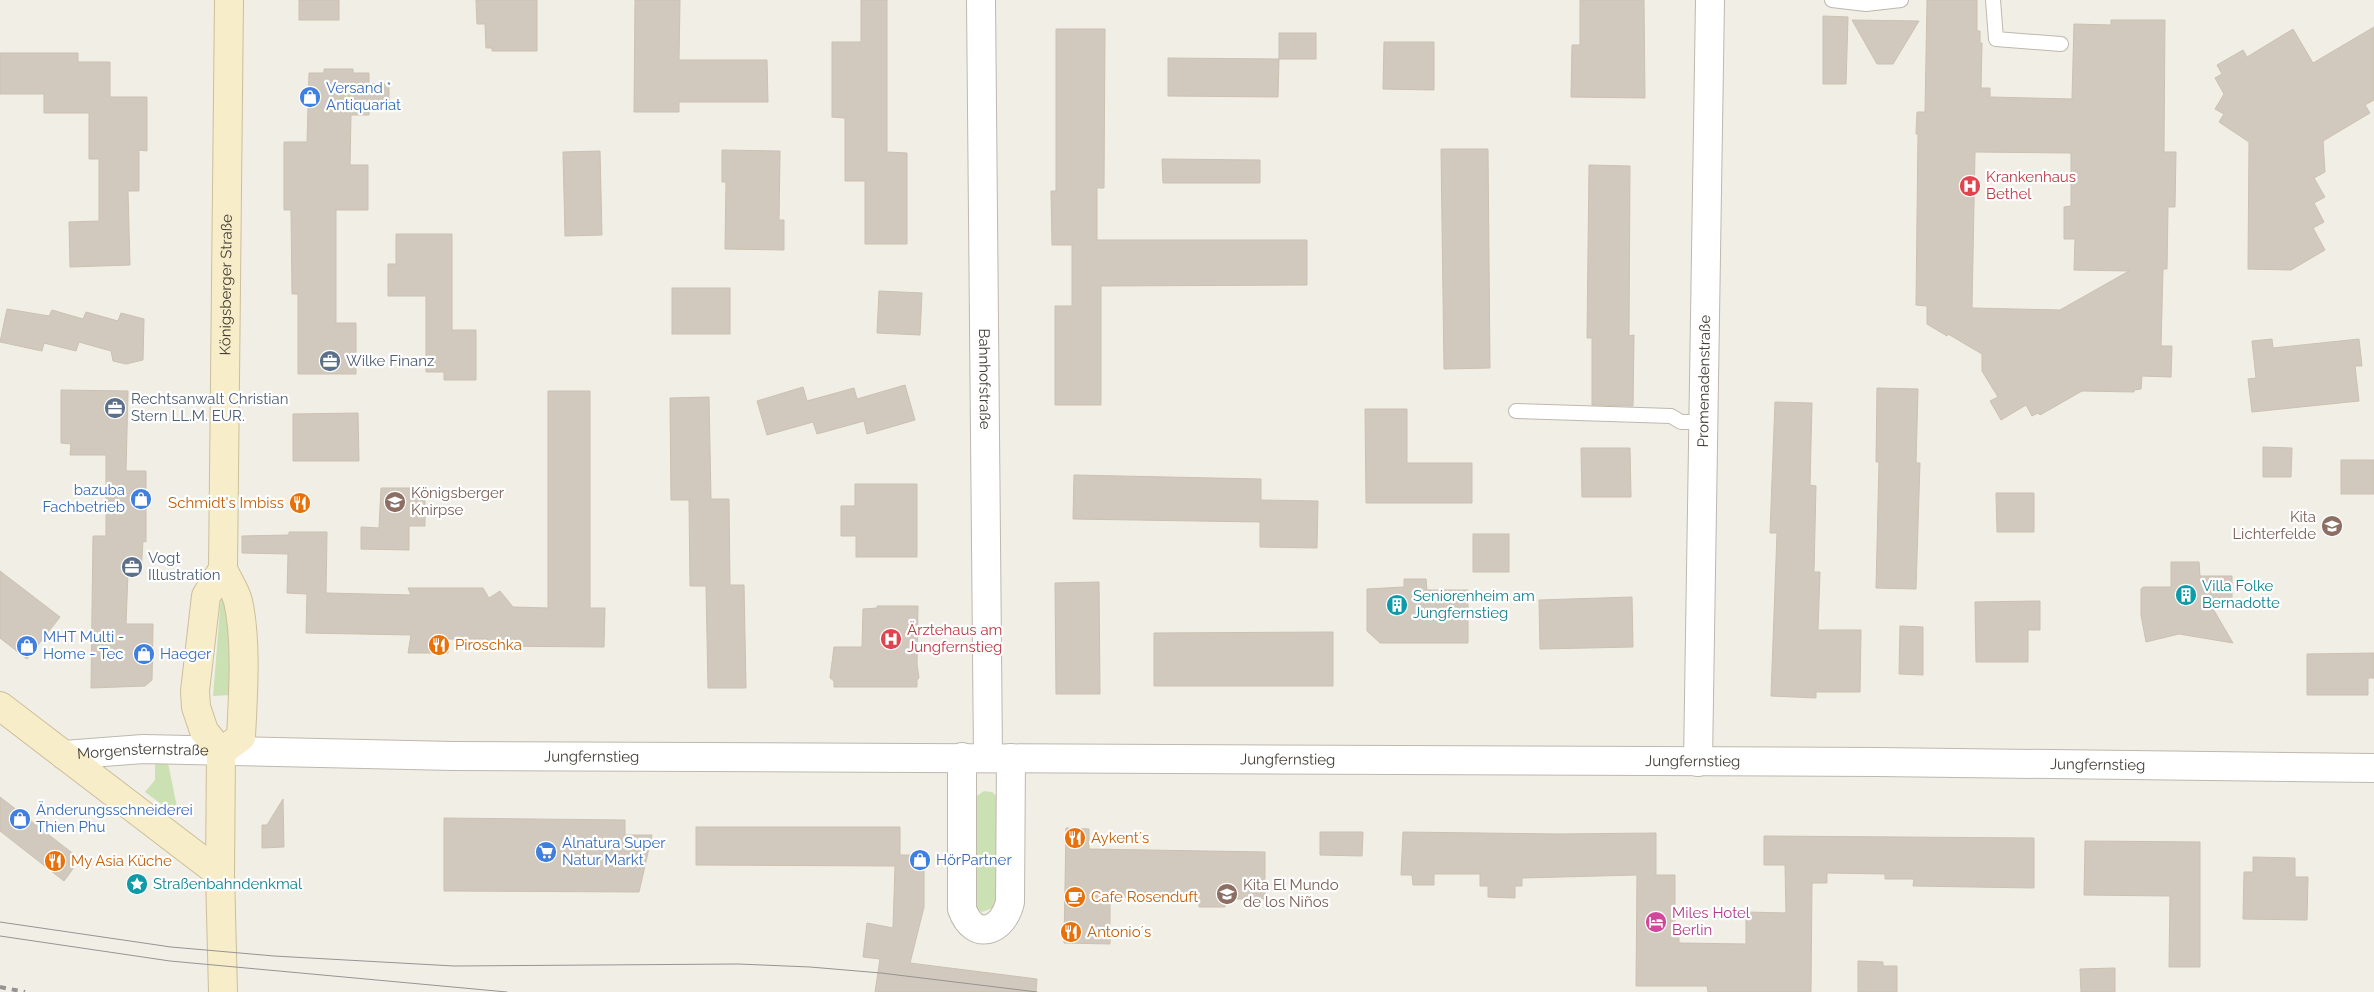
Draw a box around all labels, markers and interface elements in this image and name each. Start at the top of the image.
place label: Versand * Antiquariat [326,79,401,114]
shop icon: Versand * Antiquariat [298,85,322,109]
place label: Krankenhaus Bethel [1986,168,2076,203]
hospital icon: Krankenhaus Bethel [1958,174,1982,198]
street label: Königsberger Straße [216,214,236,355]
street label: Promenadenstraße [1694,314,1714,447]
street label: Bahnhofstraße [975,328,994,430]
office icon: Wilke Finanz [318,349,342,373]
place label: Wilke Finanz [346,352,434,370]
place label: Rechtsanwalt Christian Stern LL.M. EUR. [131,390,288,425]
office icon: Rechtsanwalt Christian Stern LL.M. EUR. [103,396,127,420]
place label: bazuba Fachbetrieb [42,481,125,516]
place label: Königsberger Knirpse [411,484,505,519]
shop icon: bazuba Fachbetrieb [129,487,153,511]
school or university icon: Königsberger Knirpse [383,490,407,514]
restaurant icon: Schmidt's Imbiss [288,491,312,515]
place label: Schmidt's Imbiss [168,494,284,512]
place label: Kita Lichterfelde [2232,508,2316,543]
school or university icon: Kita Lichterfelde [2320,514,2344,538]
place label: Vogt Illustration [148,549,220,584]
office icon: Vogt Illustration [120,555,144,579]
place label: Villa Folke Bernadotte [2202,577,2280,612]
building icon: Villa Folke Bernadotte [2174,583,2198,607]
place label: Seniorenheim am Jungfernstieg [1413,587,1535,622]
building icon: Seniorenheim am Jungfernstieg [1385,593,1409,617]
place label: Ärztehaus am Jungfernstieg [907,620,1002,656]
hospital icon: Ärztehaus am Jungfernstieg [879,627,903,651]
place label: MHT Multi - Home - Tec [43,628,124,663]
restaurant icon: Piroschka [427,633,451,657]
shop icon: MHT Multi - Home - Tec [15,634,39,658]
place label: Piroschka [455,636,522,654]
shop icon: Haeger [132,642,156,666]
place label: Haeger [160,645,212,663]
street label: Morgensternstraße [76,740,209,763]
street label: Jungfernstieg [544,747,639,766]
street label: Jungfernstieg [1240,750,1335,769]
street label: Jungfernstieg [1645,752,1740,770]
street label: Jungfernstieg [2050,755,2145,774]
place label: Änderungsschneiderei Thien Phu [36,800,193,836]
shop icon: Änderungsschneiderei Thien Phu [8,807,32,831]
restaurant icon: Aykent´s [1063,826,1087,850]
place label: Aykent´s [1091,829,1149,847]
place label: Alnatura Super Natur Markt [562,834,666,869]
supermarket icon: Alnatura Super Natur Markt [534,840,558,864]
shop icon: HörPartner [908,848,932,872]
restaurant icon: My Asia Küche [43,849,67,873]
place label: HörPartner [936,851,1012,869]
place label: My Asia Küche [71,852,172,870]
place icon: Straßenbahndenkmal [125,872,149,896]
place label: Straßenbahndenkmal [153,875,303,893]
place label: Kita El Mundo de los Niños [1243,876,1339,911]
school or university icon: Kita El Mundo de los Niños [1215,882,1239,906]
cafe icon: Cafe Rosenduft [1063,885,1087,909]
place label: Cafe Rosenduft [1091,888,1198,906]
place label: Miles Hotel Berlin [1672,904,1751,939]
hotel icon: Miles Hotel Berlin [1644,910,1668,934]
restaurant icon: Antonio´s [1059,920,1083,944]
place label: Antonio´s [1087,923,1151,941]

